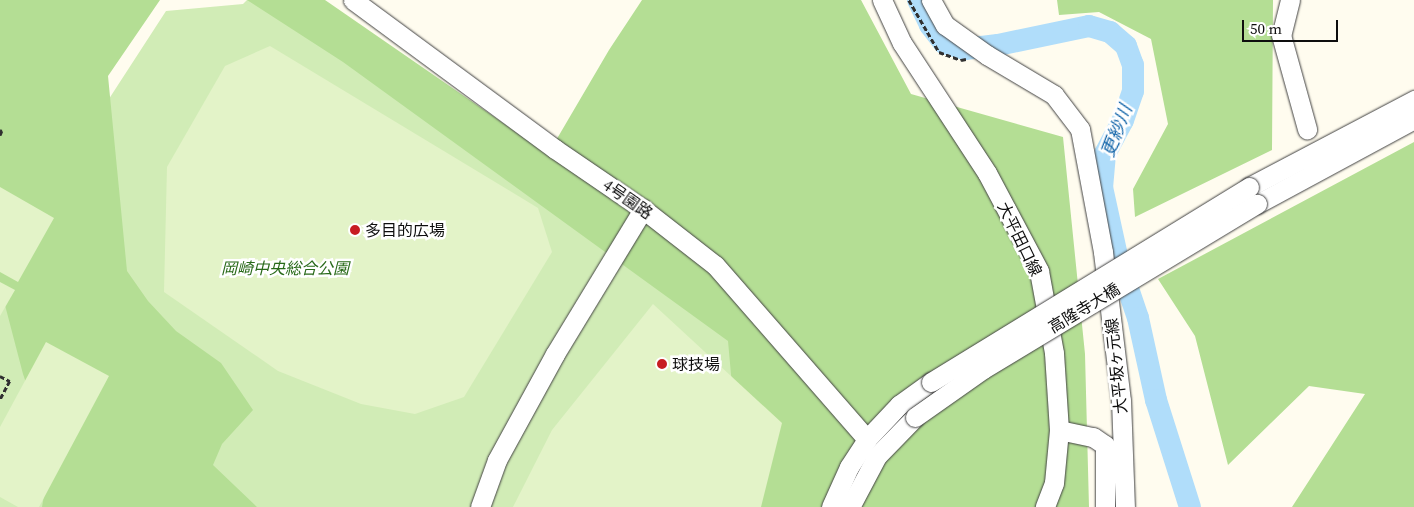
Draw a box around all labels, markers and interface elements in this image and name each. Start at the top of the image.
scale bar [1244,10,1340,42]
text: 50 m [1250,18,1282,39]
water label: 更紗川 [1097,102,1137,160]
street label: 4号園路 [600,175,656,223]
street label: 大平田口線 [994,199,1046,279]
place label: 多目的広場 [365,220,445,240]
marker: 多目的広場 [349,224,361,236]
park label: 岡崎中央総合公園 [221,258,349,278]
street label: 高隆寺大橋 [1045,279,1123,337]
street label: 大平坂ヶ元線 [1101,317,1131,415]
place label: 球技場 [672,354,720,374]
marker: 球技場 [656,358,668,370]

